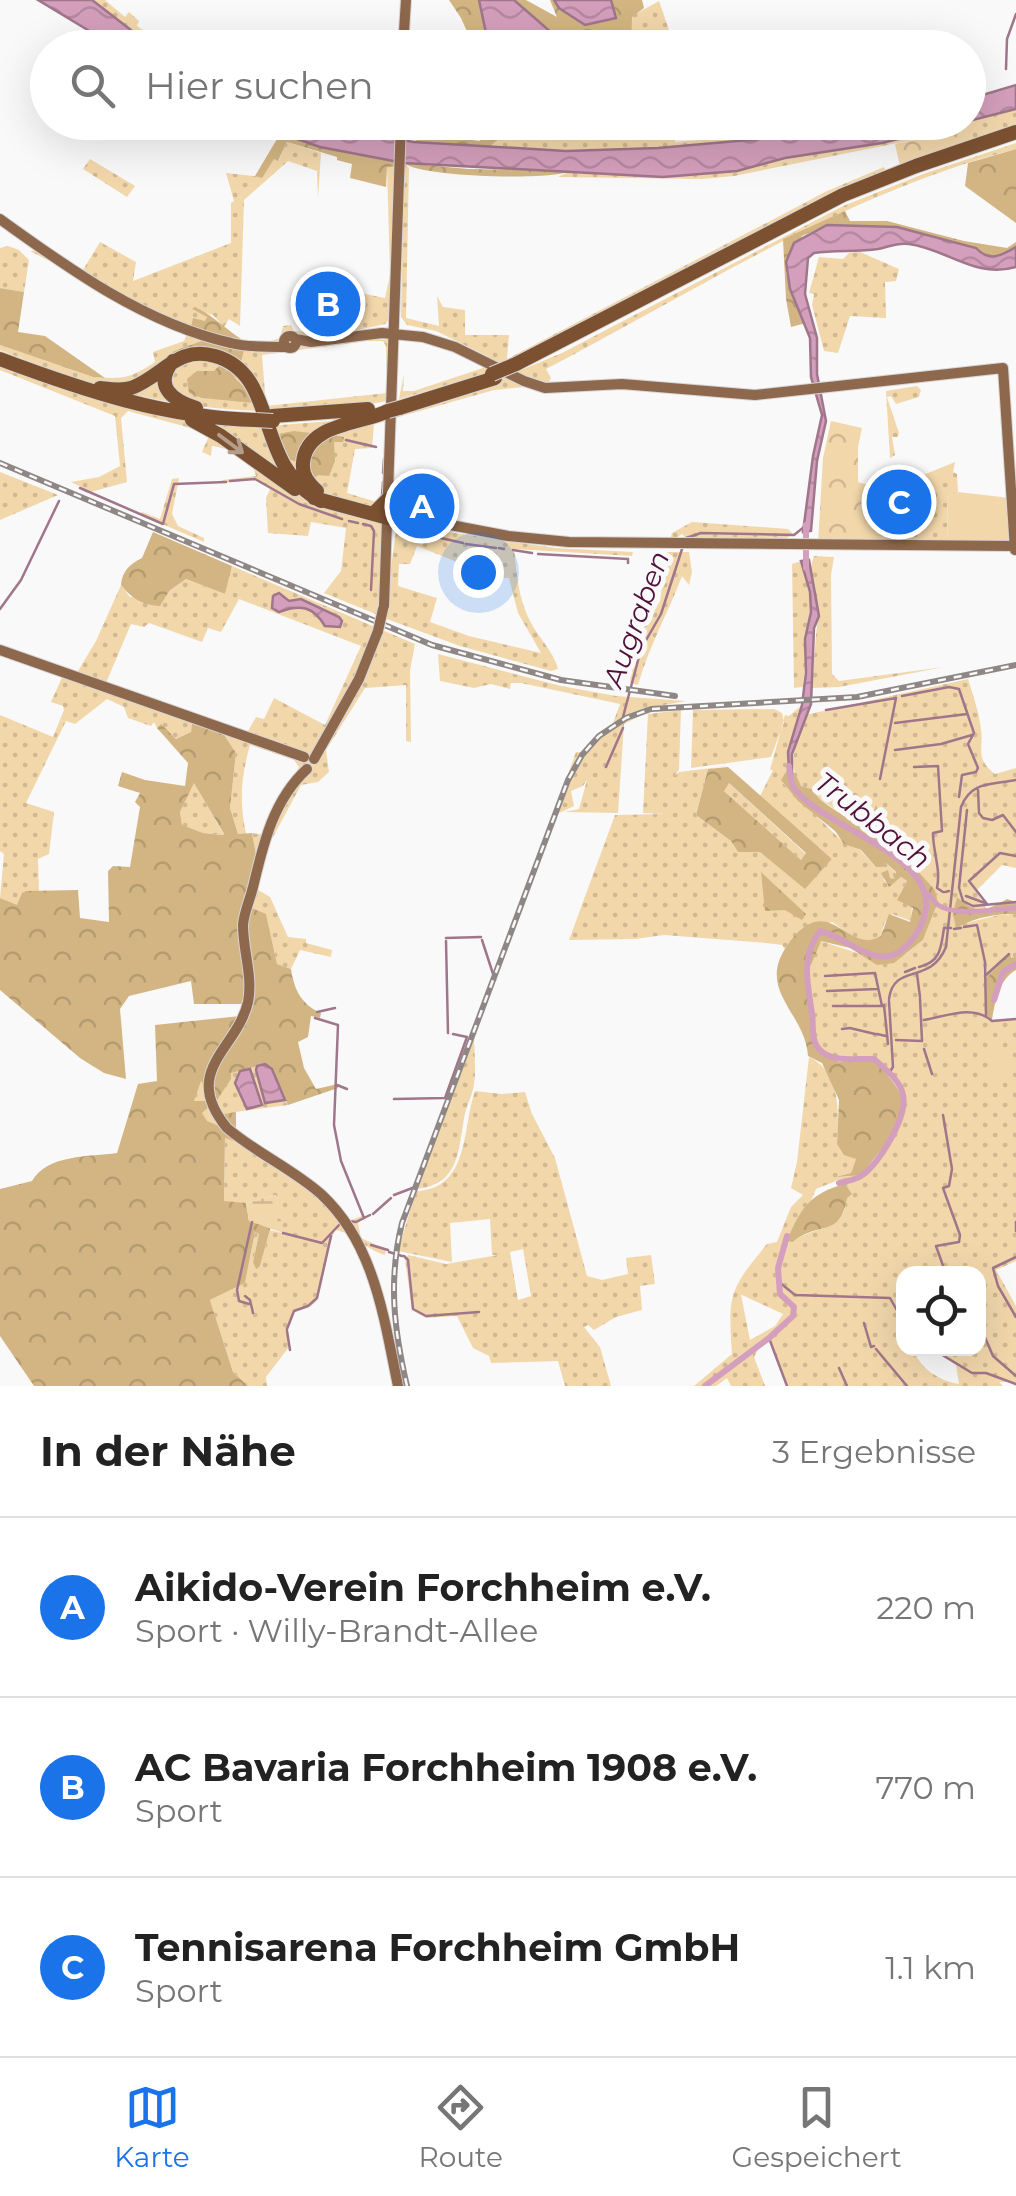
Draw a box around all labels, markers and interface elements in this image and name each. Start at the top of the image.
search box [30,30,986,140]
icon: search [65,58,120,113]
text: Hier suchen [145,62,374,109]
pin: B [296,266,360,342]
one-way arrow [217,434,244,455]
pin: C [866,464,932,540]
pin: A [390,468,454,544]
water label: Augraben [595,546,676,694]
your location [453,547,504,598]
water label: Trubbach [808,764,938,876]
map controls [896,1266,986,1356]
button: locate [896,1266,986,1356]
text: In der Nähe [40,1425,296,1477]
text: 3 Ergebnisse [772,1432,976,1471]
text: Aikido-Verein Forchheim e.V. [135,1564,711,1611]
text: A [60,1588,85,1627]
text: 220 m [876,1588,976,1627]
text: Sport · Willy-Brandt-Allee [135,1611,538,1650]
text: AC Bavaria Forchheim 1908 e.V. [135,1744,757,1791]
text: B [60,1768,85,1807]
text: 770 m [875,1768,976,1807]
text: Sport [135,1791,223,1830]
text: Tennisarena Forchheim GmbH [135,1924,740,1971]
text: C [61,1948,84,1987]
text: 1.1 km [885,1948,976,1987]
text: Sport [135,1971,223,2010]
tab: Karte [114,2080,190,2174]
tab: Route [419,2080,503,2174]
tab: Gespeichert [732,2080,902,2174]

